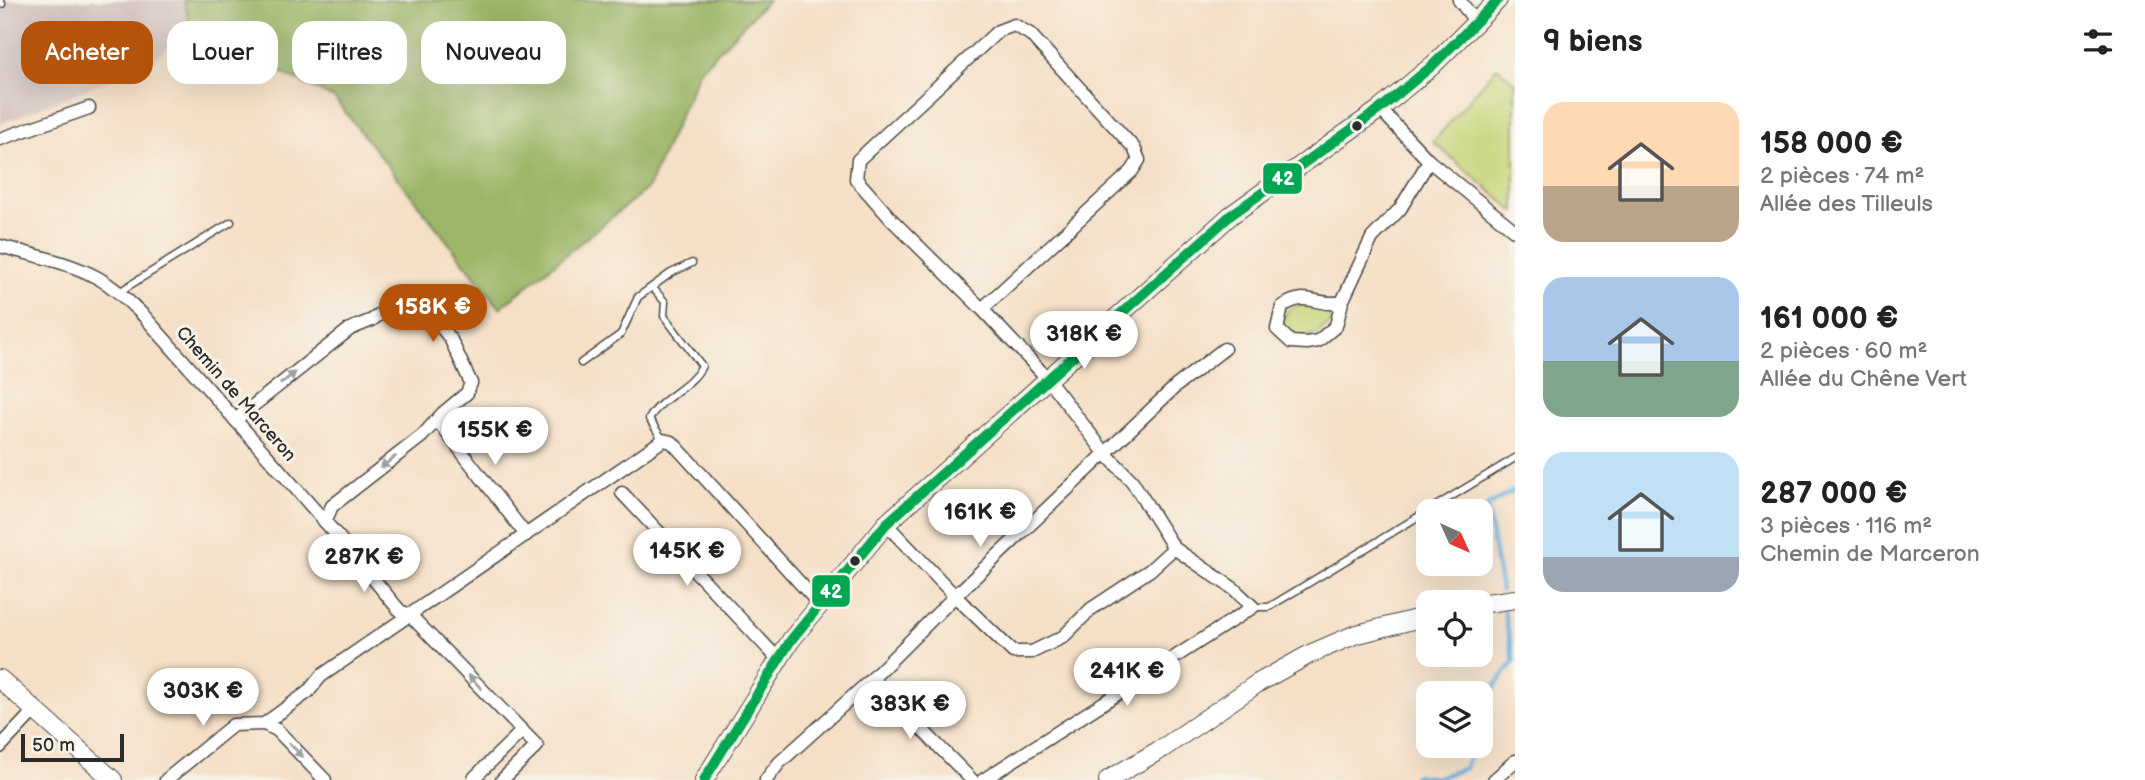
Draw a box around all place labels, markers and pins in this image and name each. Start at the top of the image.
unlabelled marker [1350,119,1364,133]
pin: 158K € [376,284,490,344]
pin: 318K € [1027,312,1141,371]
pin: 155K € [438,407,552,467]
pin: 161K € [923,490,1037,549]
pin: 145K € [630,528,744,588]
pin: 287K € [307,534,421,594]
unlabelled marker [848,554,862,568]
pin: 241K € [1070,648,1184,708]
pin: 303K € [146,668,260,728]
pin: 383K € [853,682,967,741]

